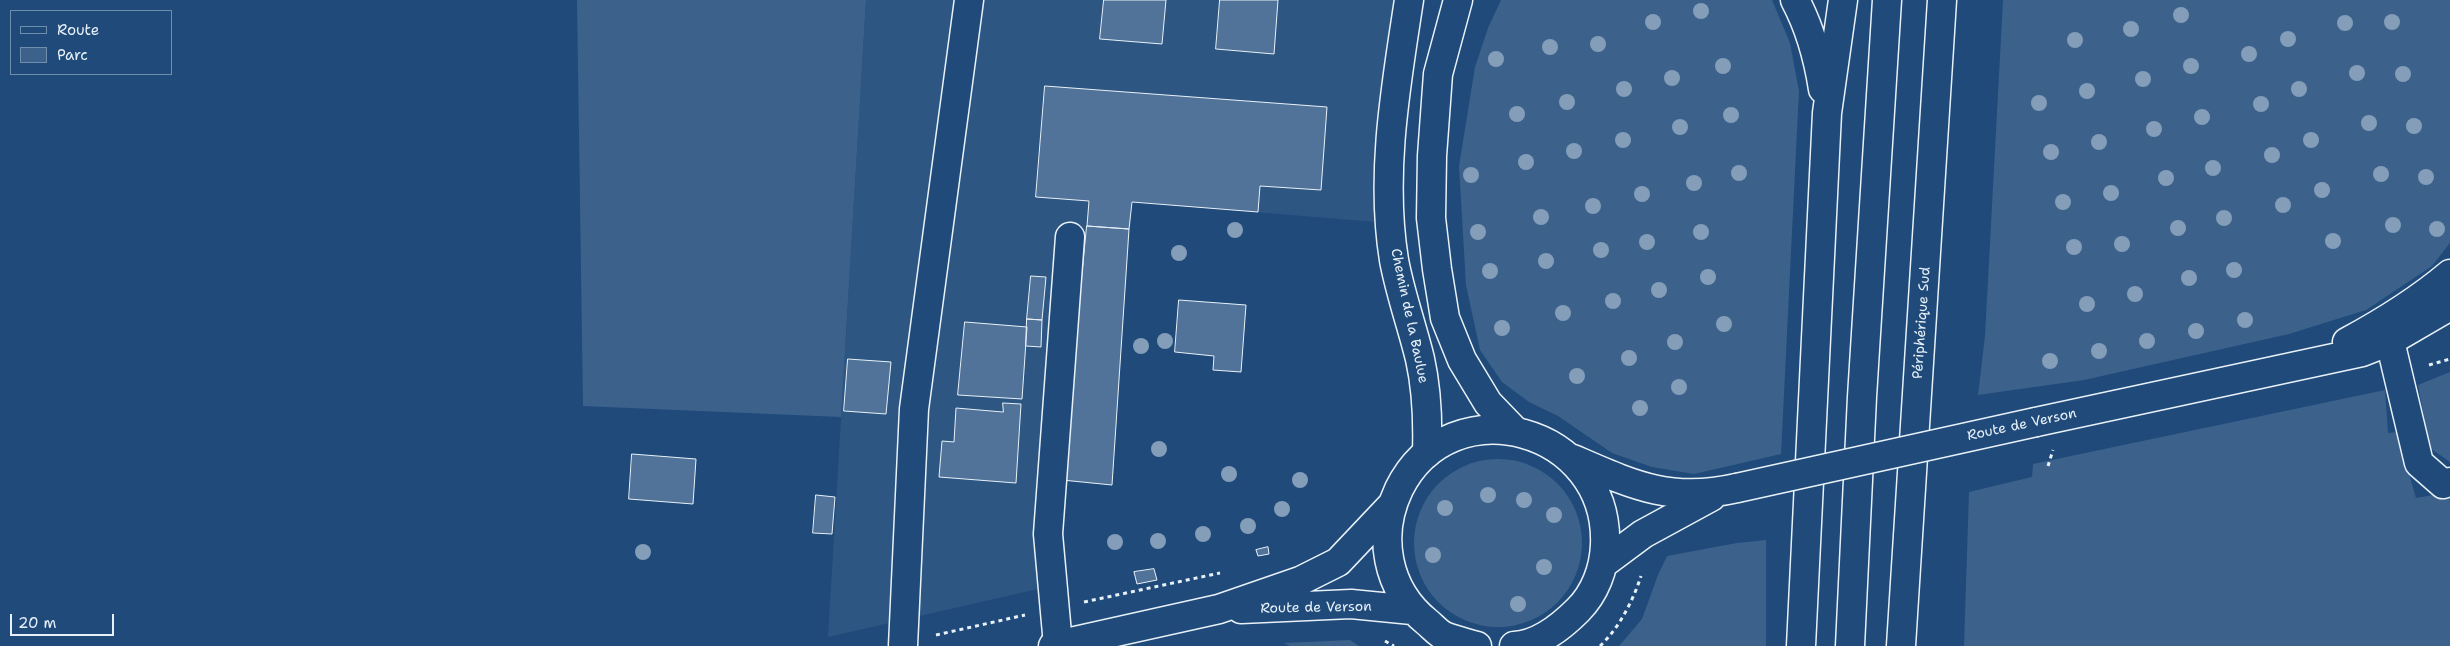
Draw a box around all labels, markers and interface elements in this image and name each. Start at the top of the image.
legend [10,10,172,75]
text: Route [57,20,99,40]
text: Parc [57,45,88,65]
street label: Chemin de la Baulue [1386,247,1432,385]
street label: Périphérique Sud [1910,266,1934,380]
street label: Route de Verson [1966,405,2078,445]
street label: Route de Verson [1260,599,1372,617]
scale bar [12,604,116,636]
text: 20 m [18,613,57,633]

